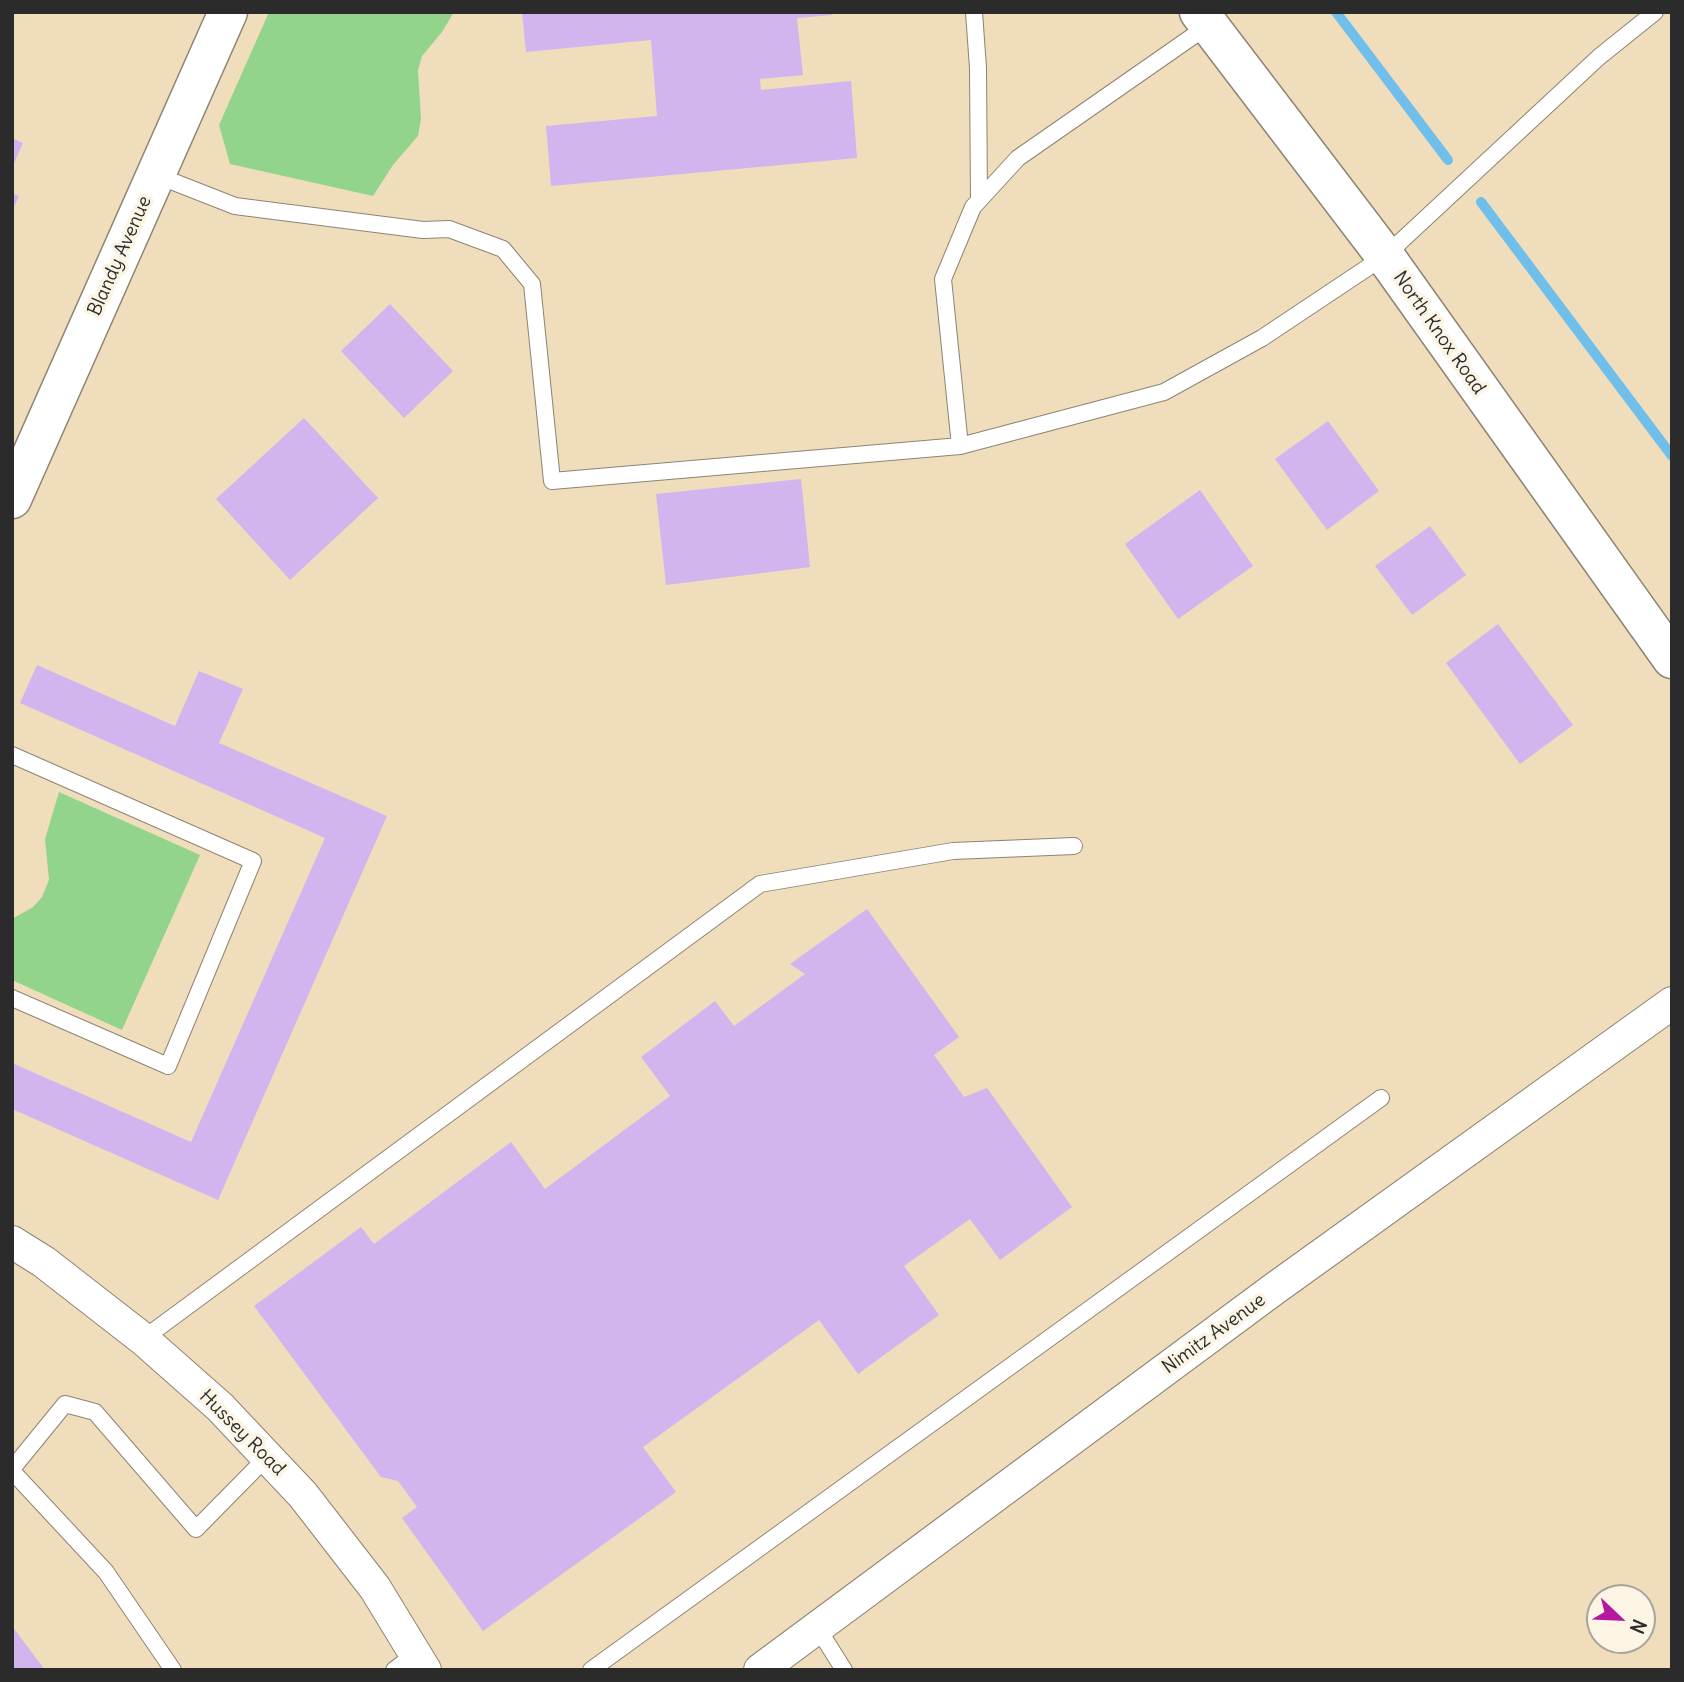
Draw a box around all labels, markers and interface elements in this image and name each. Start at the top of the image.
street label: Blandy Avenue [83,193,157,319]
street label: North Knox Road [1388,267,1490,399]
street label: Nimitz Avenue [1158,1289,1270,1379]
street label: Hussey Road [194,1385,290,1481]
north arrow [1586,1584,1656,1654]
text: N [1625,1616,1652,1637]

